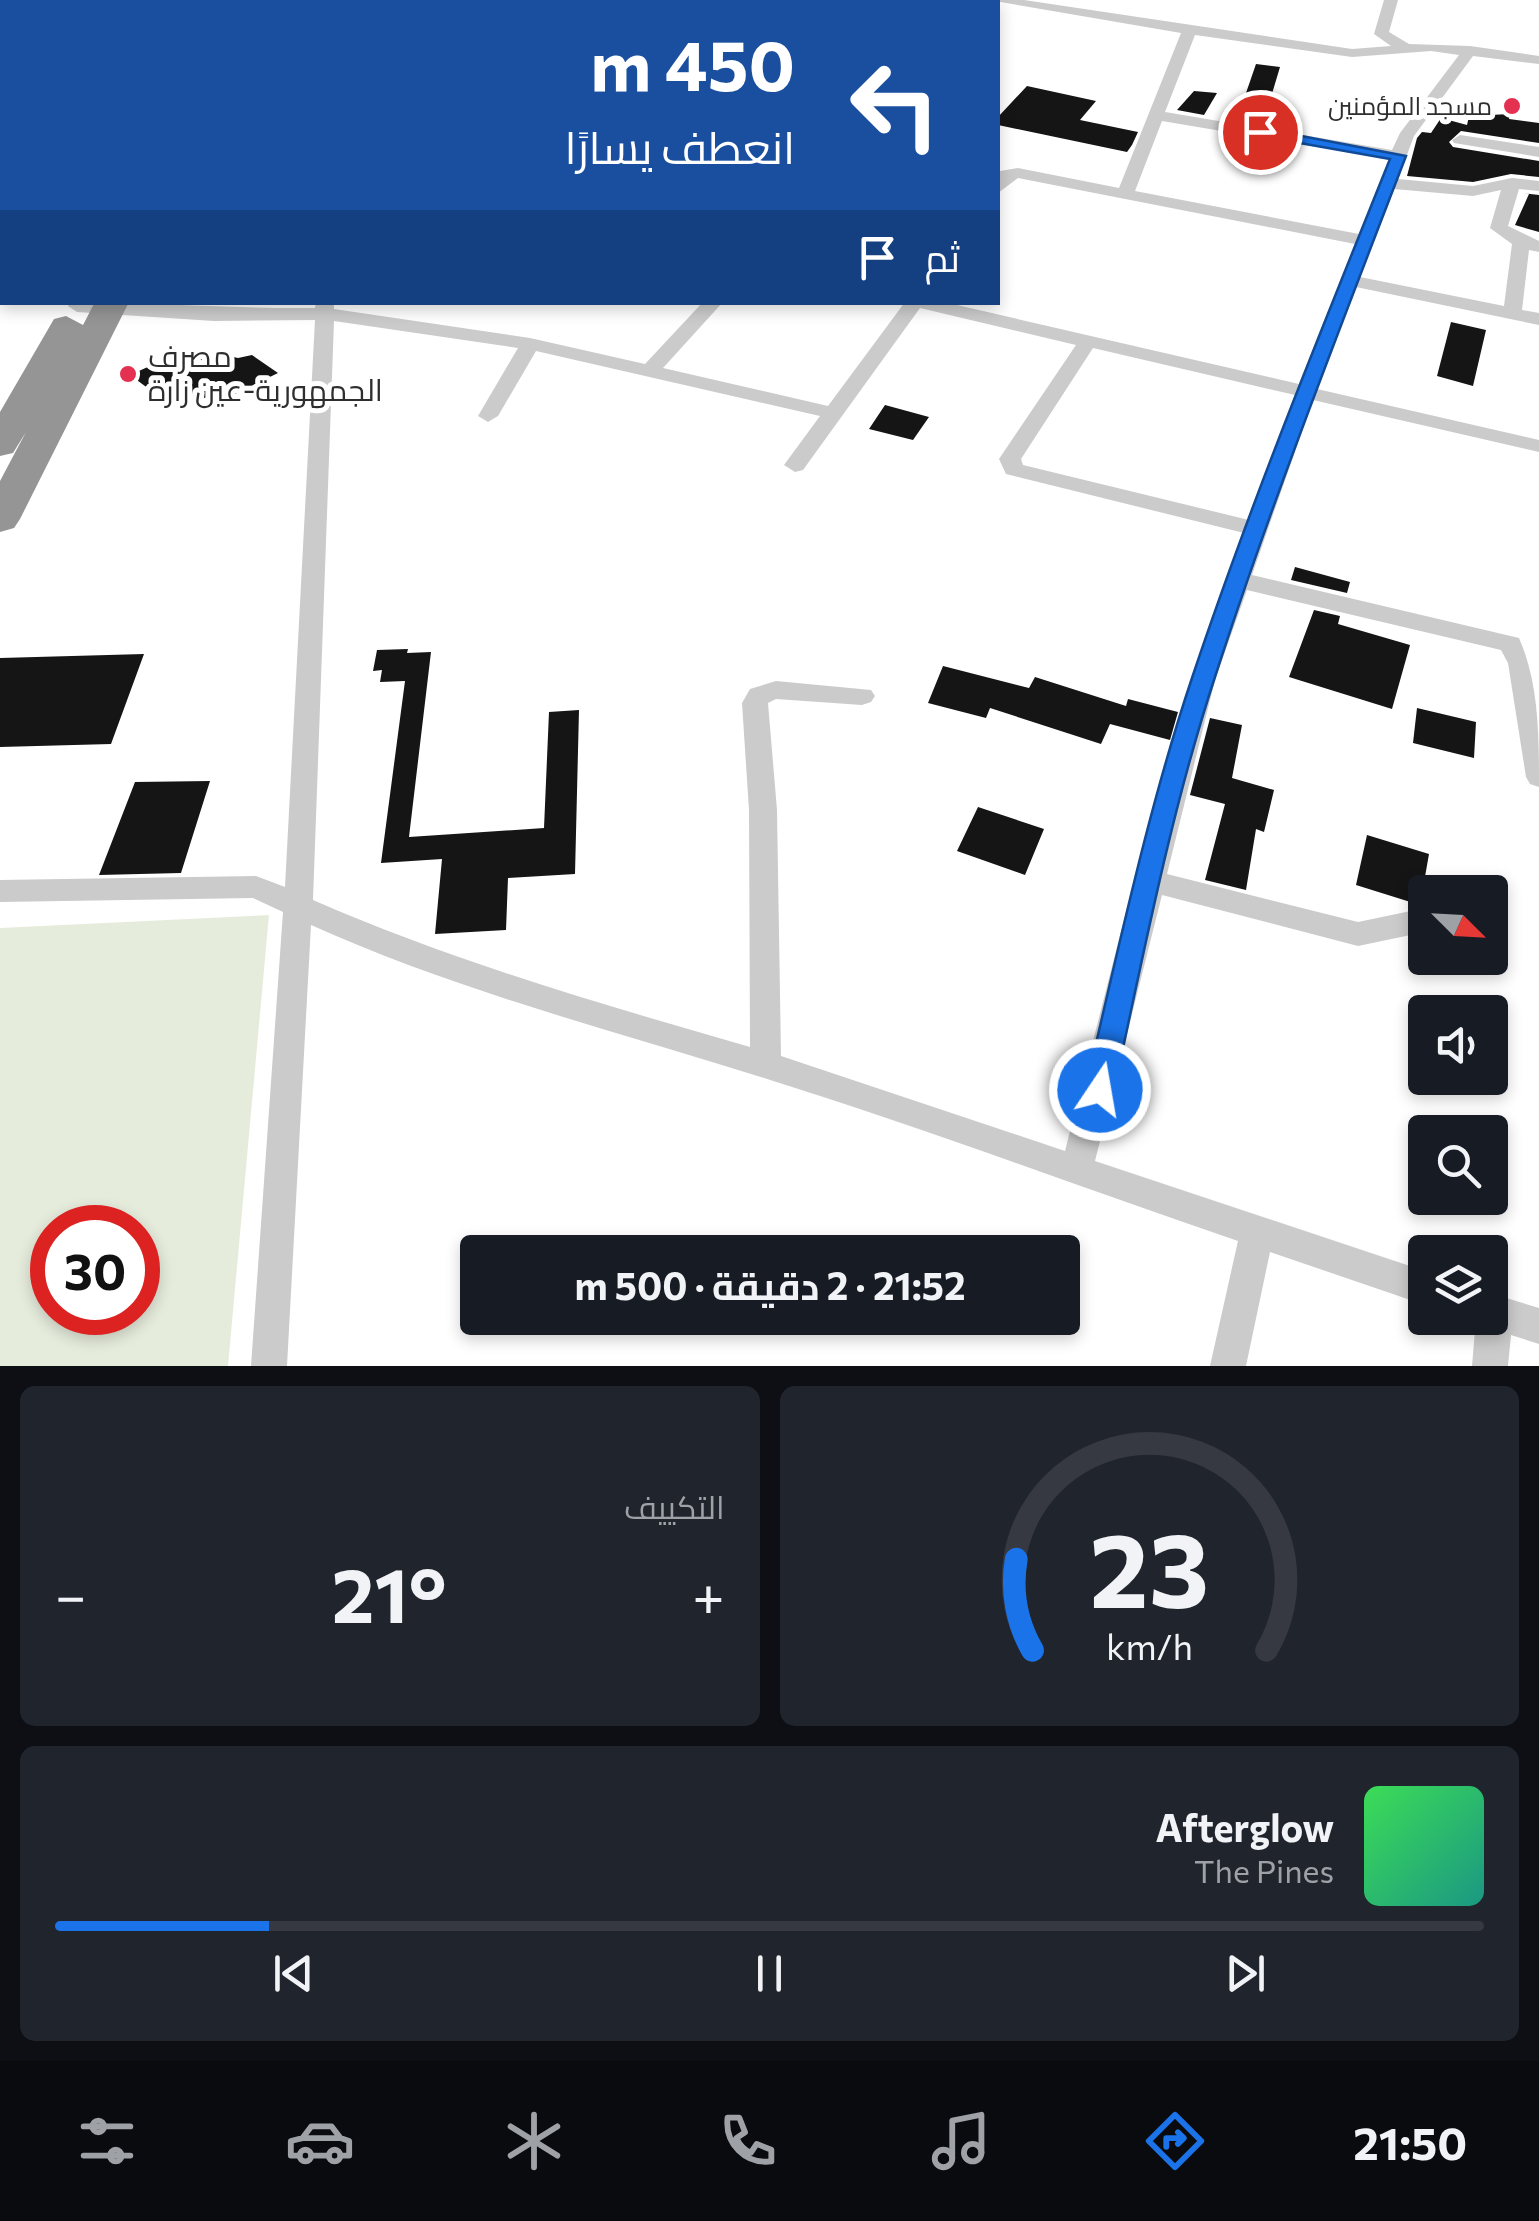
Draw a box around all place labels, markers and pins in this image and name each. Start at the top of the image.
pin [1218,90,1303,175]
place label: مسجد المؤمنين [1328,90,1492,121]
marker: مسجد المؤمنين [1501,95,1523,117]
place label: مصرف الجمهورية-عين زارة [148,336,383,409]
marker: مصرف الجمهورية-عين زارة [117,363,139,385]

